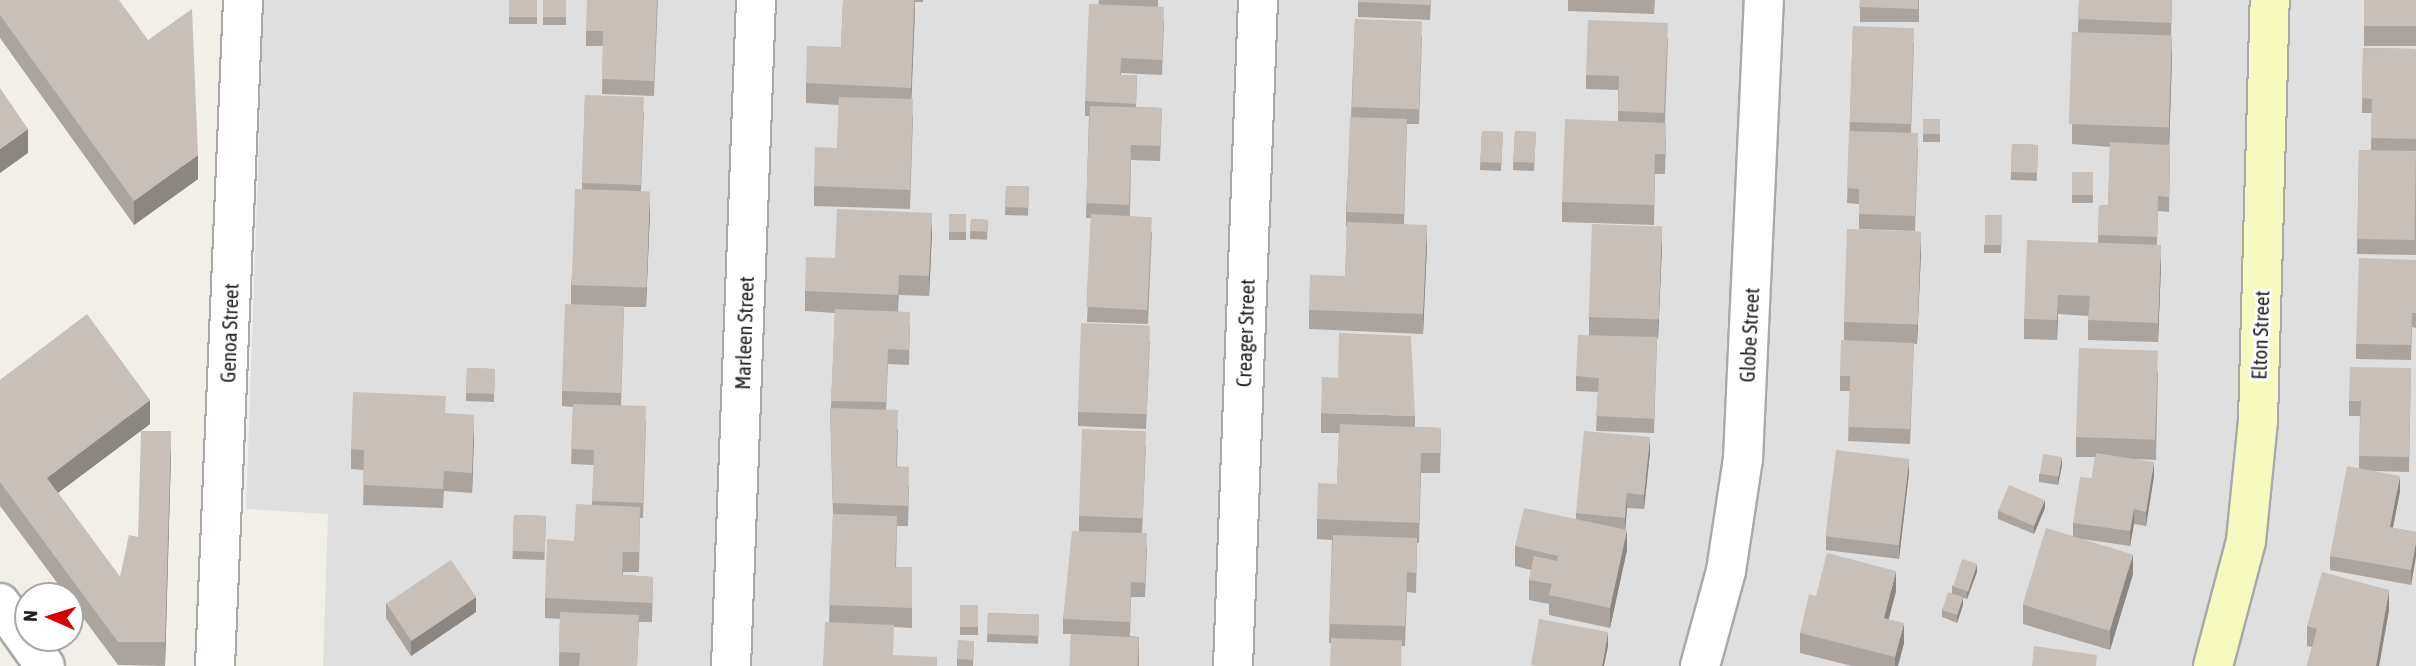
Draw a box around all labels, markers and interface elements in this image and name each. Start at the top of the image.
street label: Marleen Street [729,276,759,390]
street label: Creager Street [1231,278,1259,388]
street label: Genoa Street [215,283,243,383]
street label: Globe Street [1734,287,1764,383]
street label: Elton Street [2246,290,2274,380]
north arrow [14,582,84,652]
text: N [19,610,41,622]

